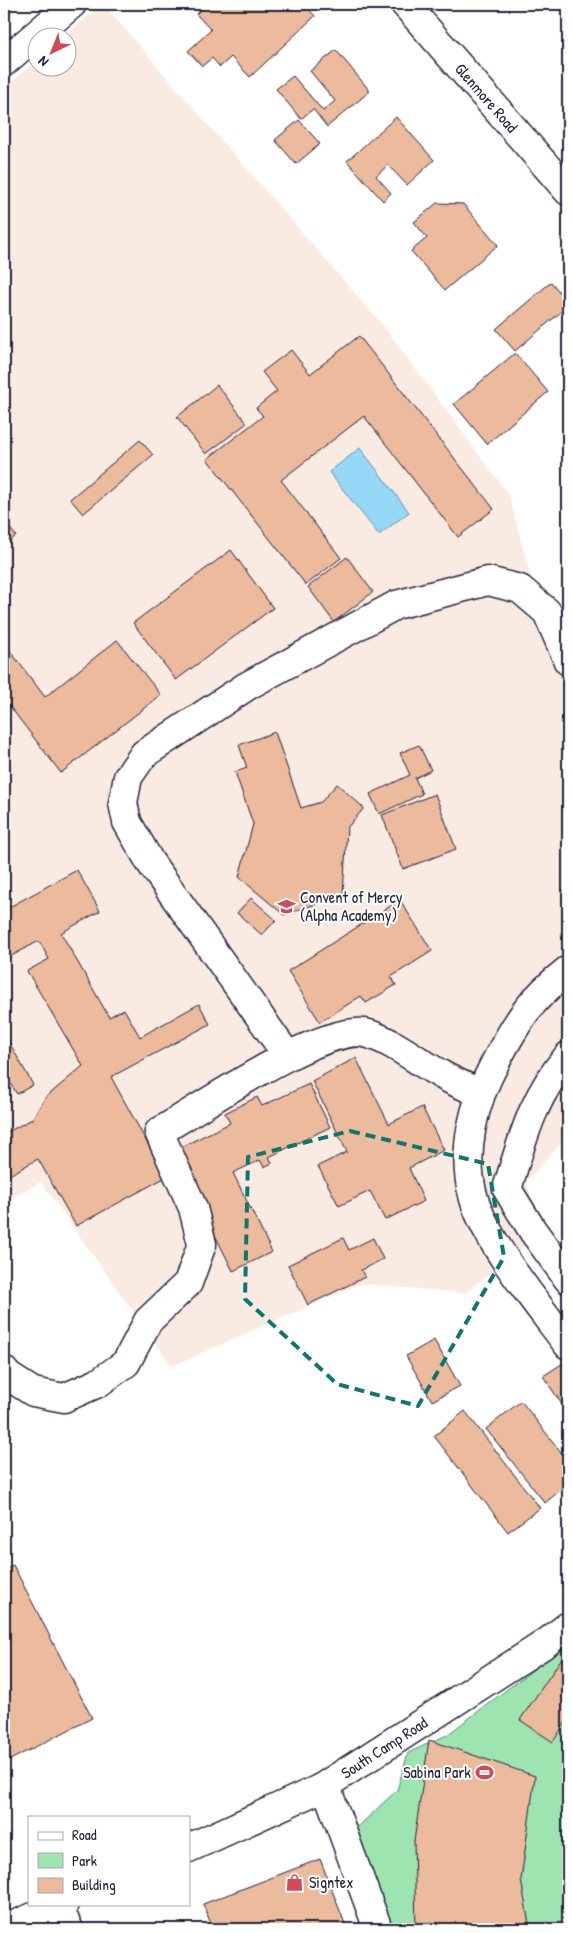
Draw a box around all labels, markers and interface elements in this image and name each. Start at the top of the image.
north arrow [28,28,78,78]
text: N [33,52,52,71]
street label: Glenmore Road [450,58,523,137]
place label: Convent of Mercy (Alpha Academy) [300,886,403,926]
school or university icon: Convent of Mercy (Alpha Academy) [276,896,296,916]
street label: South Camp Road [337,1711,432,1783]
place label: Sabina Park [403,1761,471,1783]
sports icon: Sabina Park [475,1762,495,1782]
legend [28,1816,190,1906]
text: Road [72,1824,97,1845]
text: Park [72,1850,97,1871]
place label: Signtex [309,1871,353,1893]
shop icon: Signtex [285,1872,305,1892]
text: Building [72,1874,116,1895]

